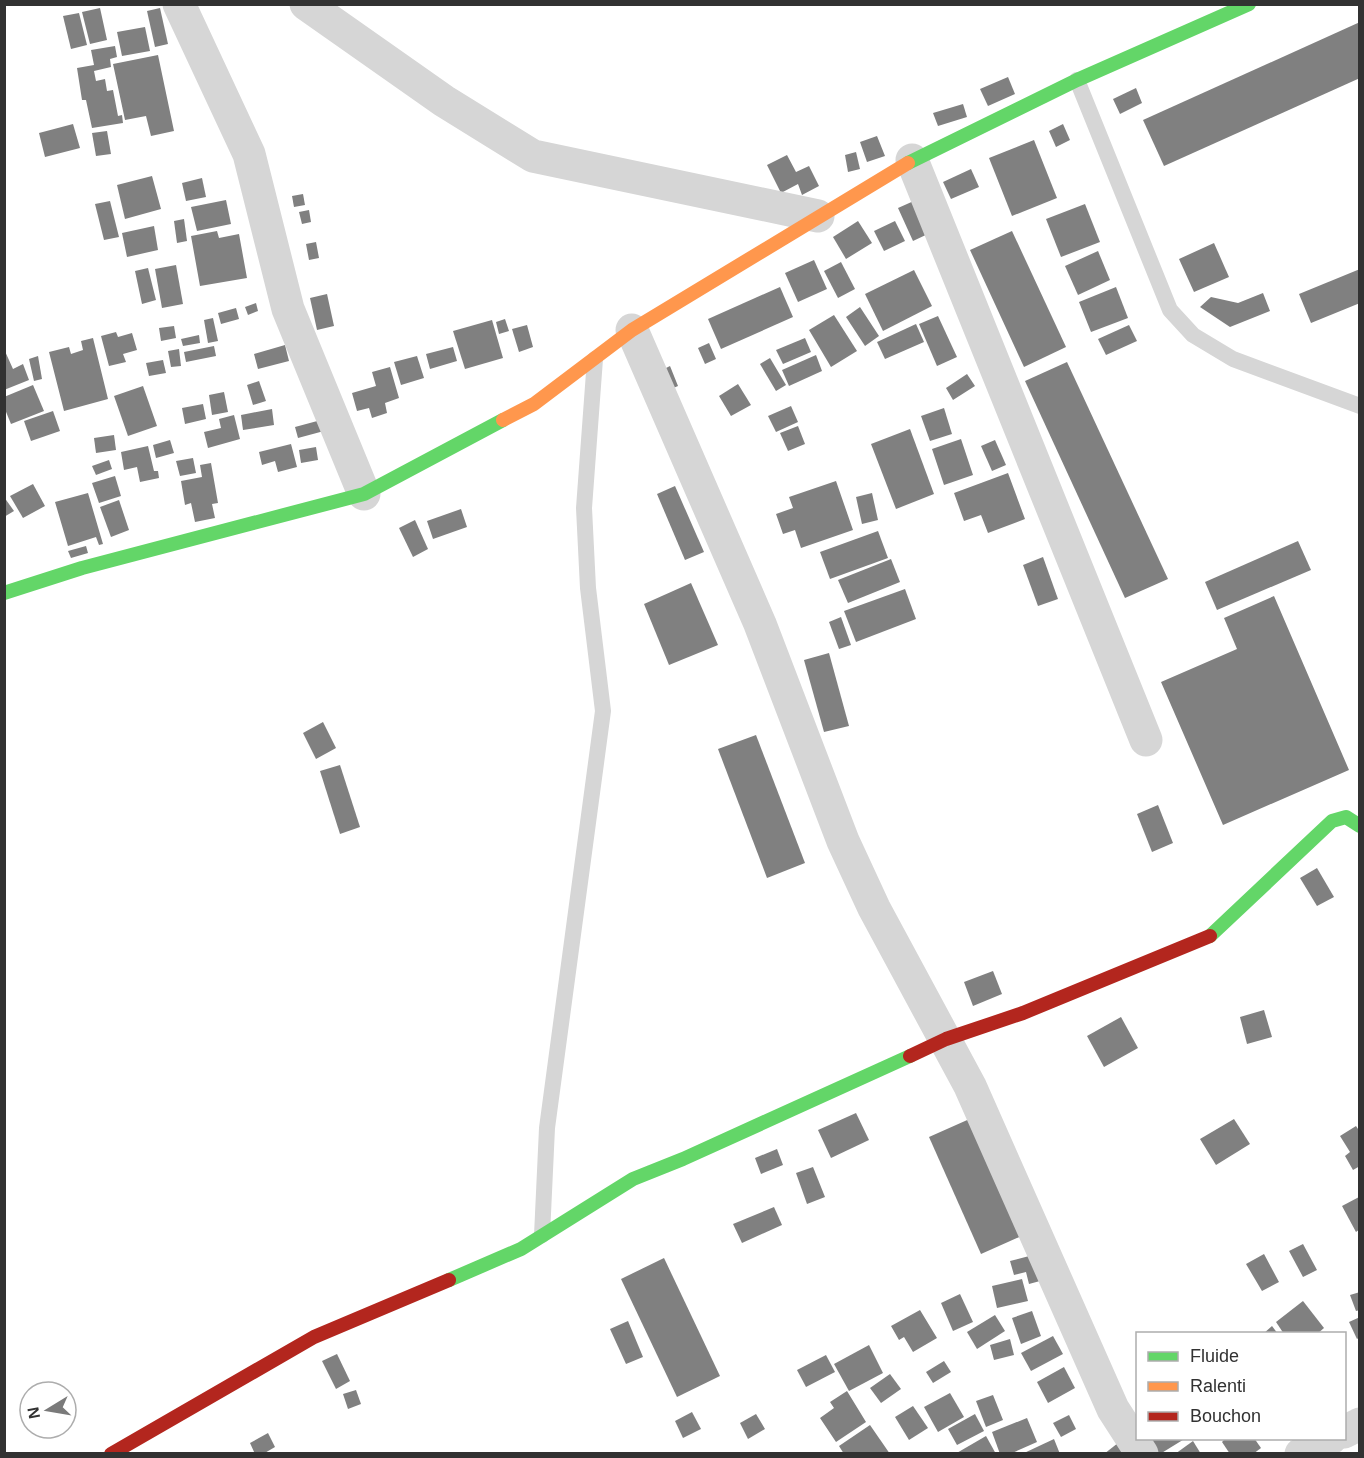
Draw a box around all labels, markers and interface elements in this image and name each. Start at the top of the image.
legend [1136,1332,1346,1440]
text: Fluide [1190,1346,1239,1366]
text: Ralenti [1190,1376,1246,1396]
north arrow [18,1380,78,1440]
text: N [24,1405,43,1420]
text: Bouchon [1190,1406,1261,1426]

